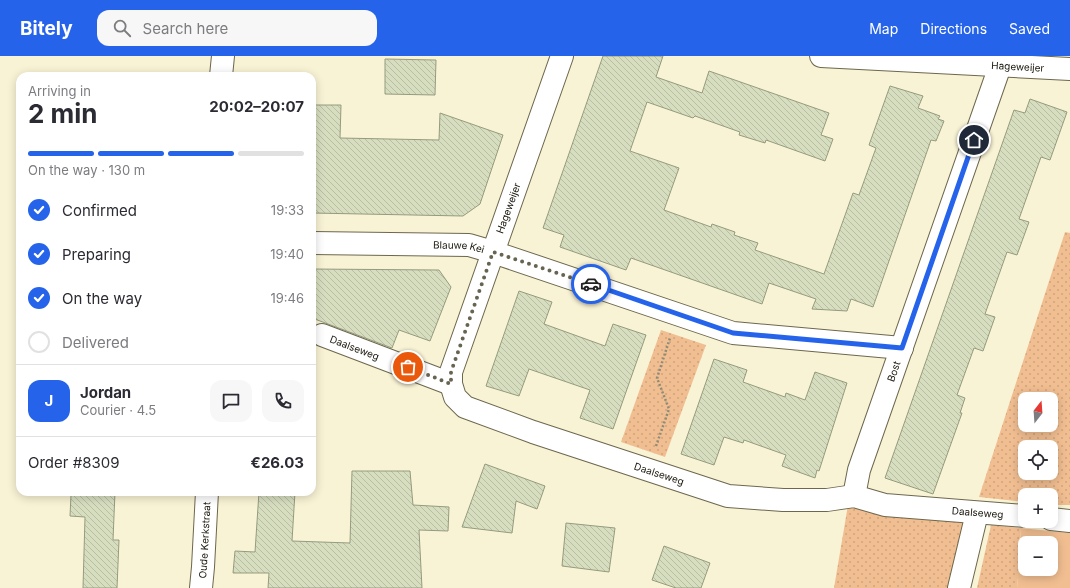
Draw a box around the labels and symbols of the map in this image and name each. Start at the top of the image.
street label: Hageweijer [991,59,1045,74]
pin [957,123,991,157]
street label: Hageweijer [493,181,523,235]
street label: Blauwe Kei [433,239,486,255]
courier [571,264,611,304]
street label: Daalseweg [328,333,381,362]
pin [391,350,425,384]
street label: Bost [884,359,903,383]
north arrow [1018,392,1058,432]
street label: Daalseweg [633,460,686,487]
street label: Oude Kerkstraat [196,501,213,579]
street label: Daalseweg [951,504,1004,520]

